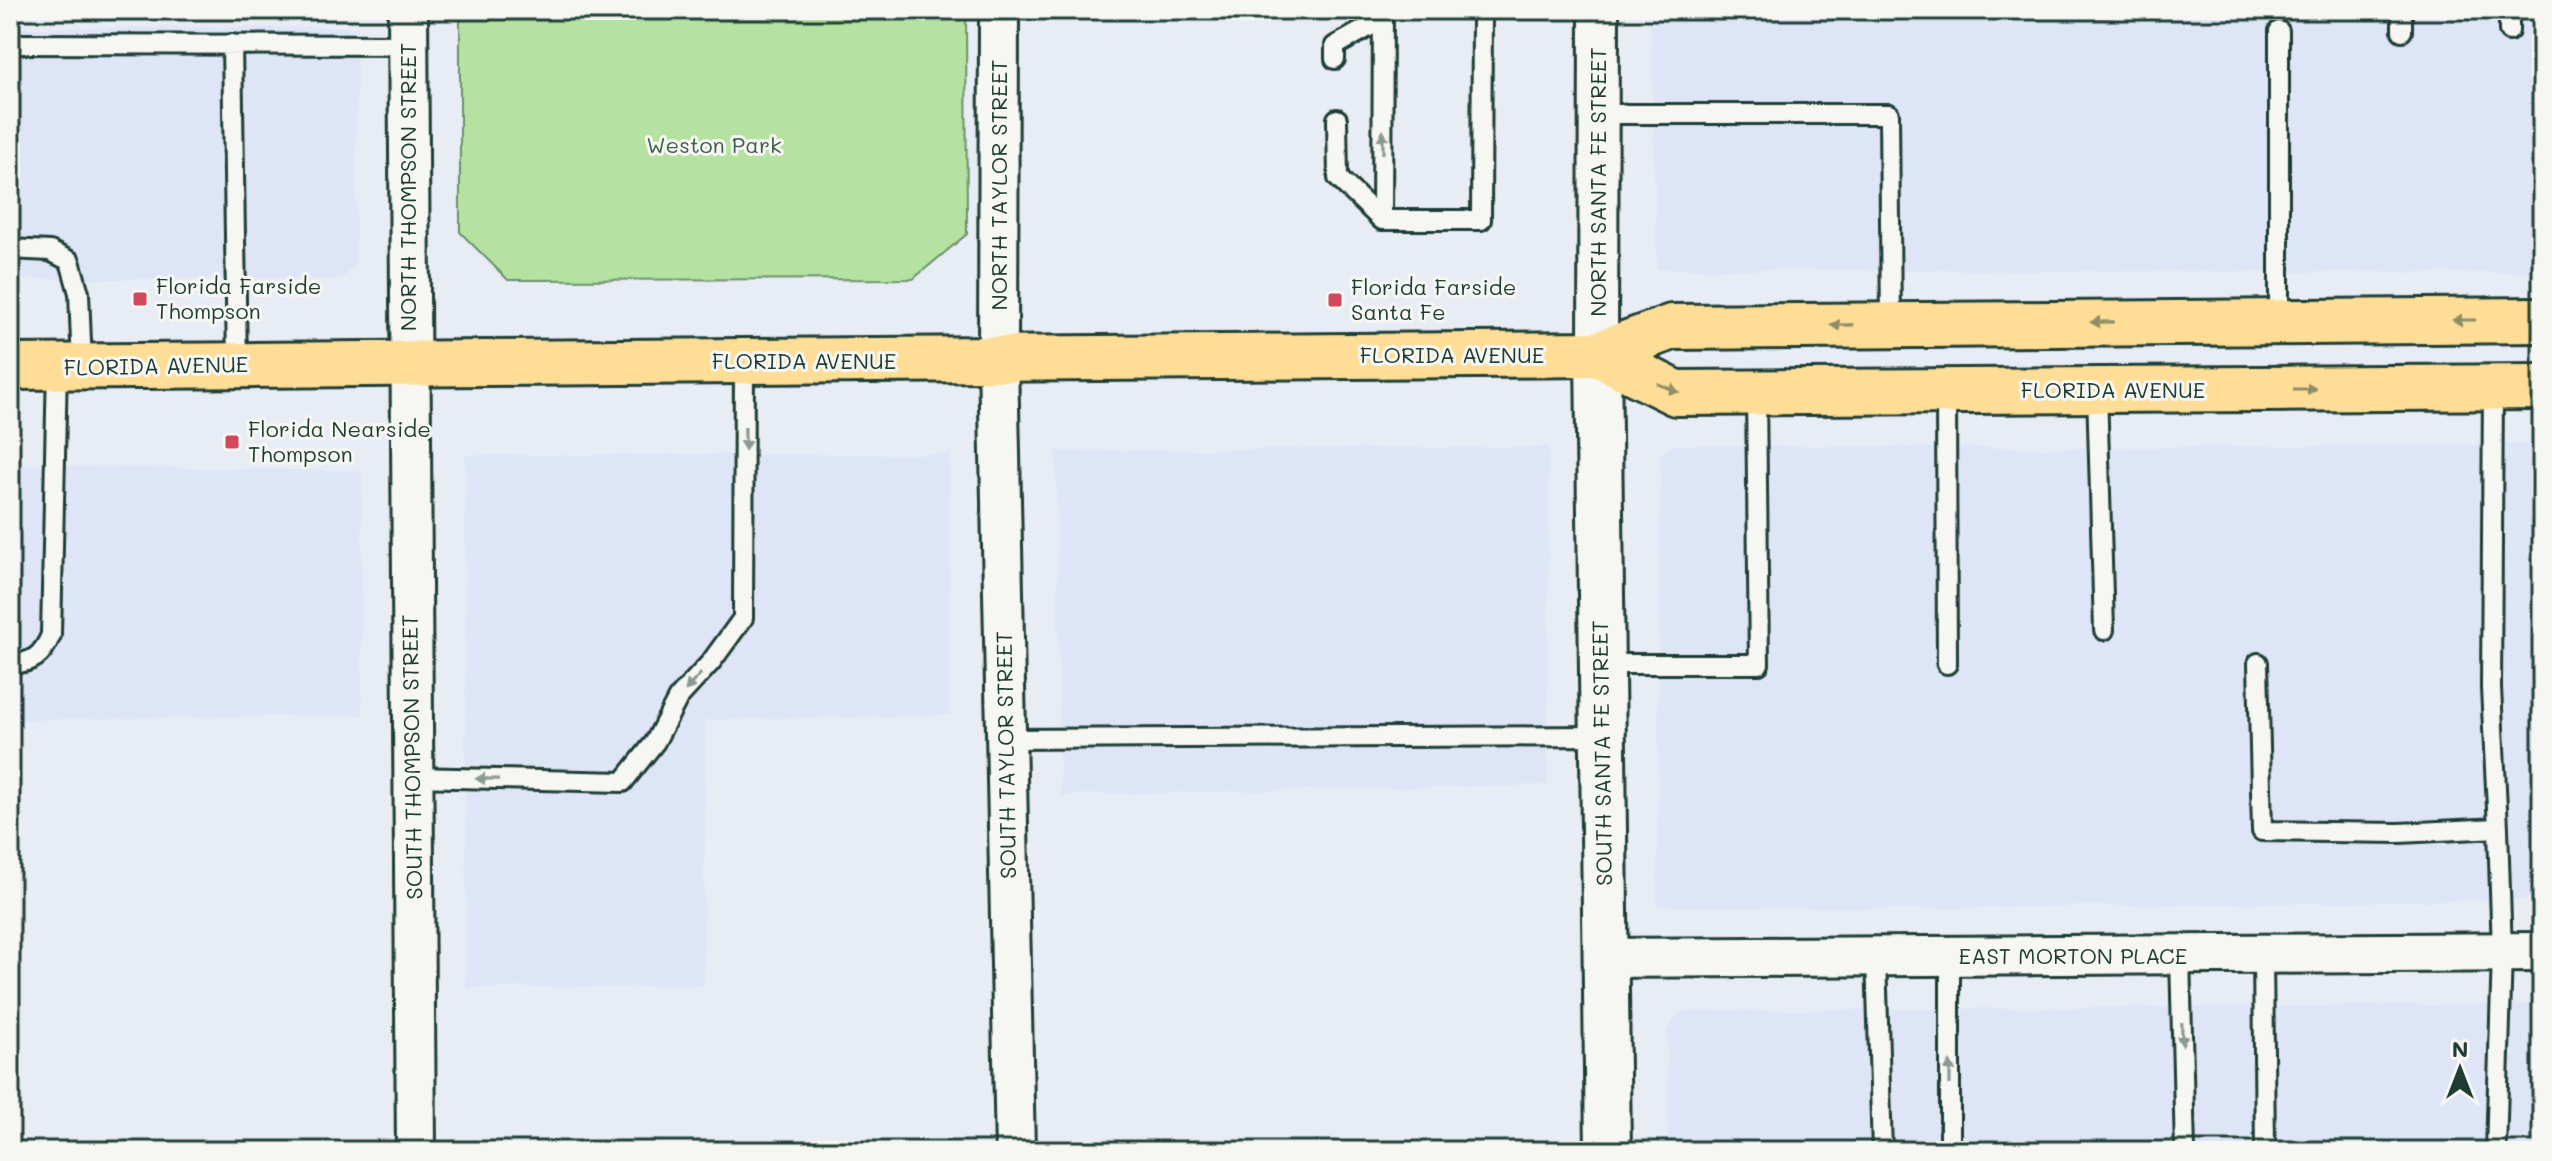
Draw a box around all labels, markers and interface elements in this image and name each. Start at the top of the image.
street label: NORTH THOMPSON STREET [393,43,422,331]
street label: NORTH SANTA FE STREET [1583,47,1612,317]
street label: NORTH TAYLOR STREET [984,60,1013,310]
one-way arrow [1376,129,1389,154]
park label: Weston Park [646,130,782,159]
place label: Florida Farside Thompson [156,271,321,325]
place label: Florida Farside Santa Fe [1351,272,1516,326]
marker: Florida Farside Thompson [131,290,149,308]
marker: Florida Farside Santa Fe [1326,291,1344,309]
one-way arrow [2451,314,2476,326]
one-way arrow [2089,316,2114,328]
one-way arrow [1829,319,1854,331]
street label: FLORIDA AVENUE [1360,340,1544,369]
street label: FLORIDA AVENUE [712,346,896,375]
street label: FLORIDA AVENUE [63,349,249,382]
street label: FLORIDA AVENUE [2021,375,2205,404]
one-way arrow [1656,382,1680,395]
one-way arrow [2293,383,2318,395]
place label: Florida Nearside Thompson [248,414,431,468]
one-way arrow [739,427,751,452]
marker: Florida Nearside Thompson [223,433,241,451]
street label: SOUTH THOMPSON STREET [395,614,428,900]
street label: SOUTH SANTA FE STREET [1585,620,1618,886]
street label: SOUTH TAYLOR STREET [989,631,1022,879]
one-way arrow [685,672,703,691]
one-way arrow [473,773,499,786]
street label: EAST MORTON PLACE [1959,941,2187,970]
one-way arrow [2176,1022,2189,1047]
north arrow [2420,1029,2500,1109]
text: N [2452,1034,2468,1063]
one-way arrow [1944,1060,1956,1085]

